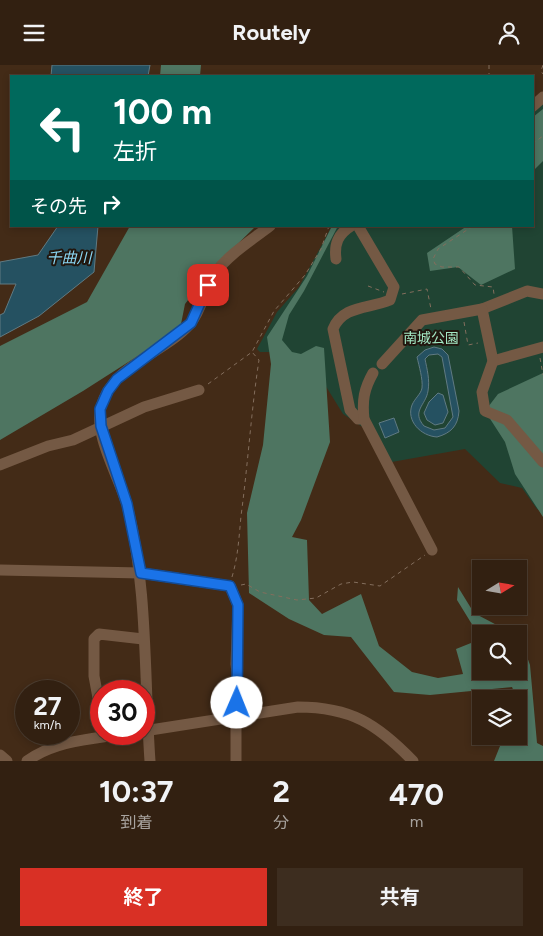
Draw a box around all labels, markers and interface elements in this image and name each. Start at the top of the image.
icon: menu [20,19,48,47]
text: Routely [232,19,311,46]
icon: person [495,19,523,47]
text: 100 m [113,91,212,133]
icon: left [30,95,95,160]
text: 左折 [113,138,157,165]
icon: right [97,190,125,218]
text: その先 [30,195,87,218]
water label: 千曲川 [46,249,93,267]
pin [187,264,229,306]
icon: arrive [194,271,222,299]
park label: 南城公園 [403,330,459,347]
north arrow [472,560,528,615]
map controls [472,560,527,745]
button: search [472,625,527,680]
position arrow [210,676,262,728]
speed limit sign: 30 [90,680,155,745]
button: layers [472,690,527,745]
text: 27 [33,691,62,721]
text: km/h [34,718,61,732]
text: 10:37 [99,773,174,810]
text: 2 [273,773,290,810]
text: 470 [389,776,444,813]
text: m [410,812,423,831]
text: 到着 [120,813,152,832]
text: 分 [273,813,289,832]
button: 終了 [20,868,267,926]
button: 共有 [277,868,523,926]

